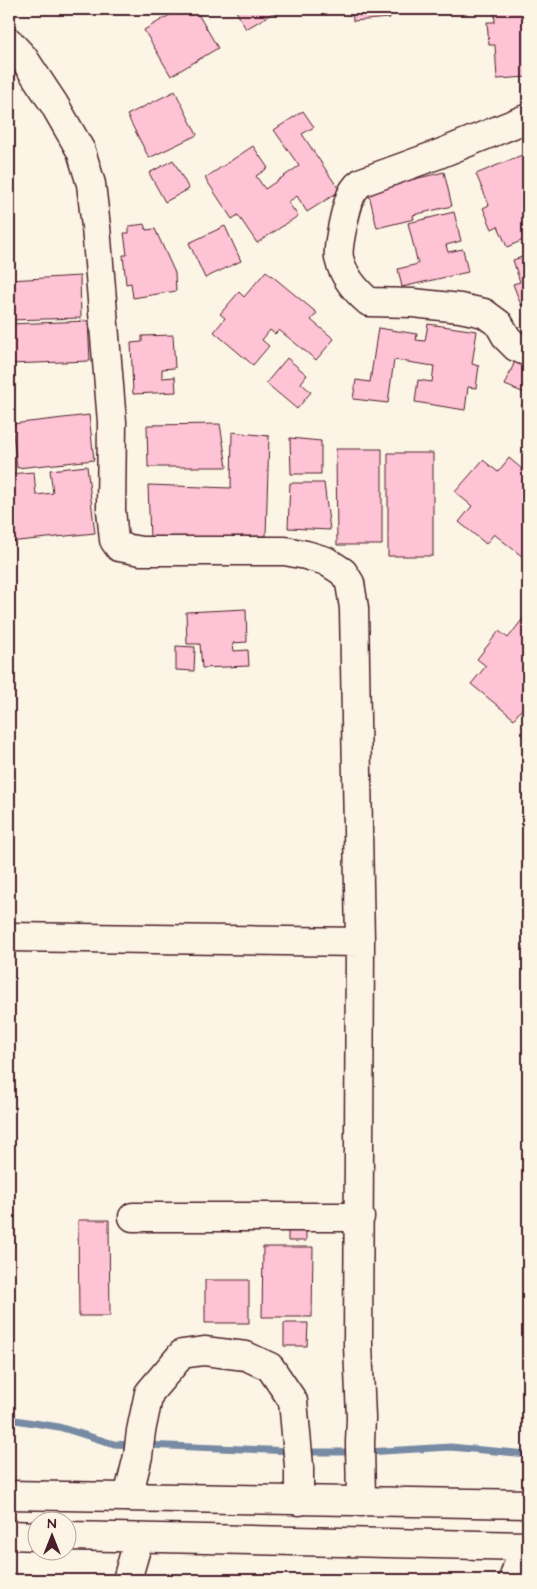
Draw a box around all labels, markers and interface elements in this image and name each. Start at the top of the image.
north arrow [28,1512,78,1562]
text: N [48,1514,57,1534]

